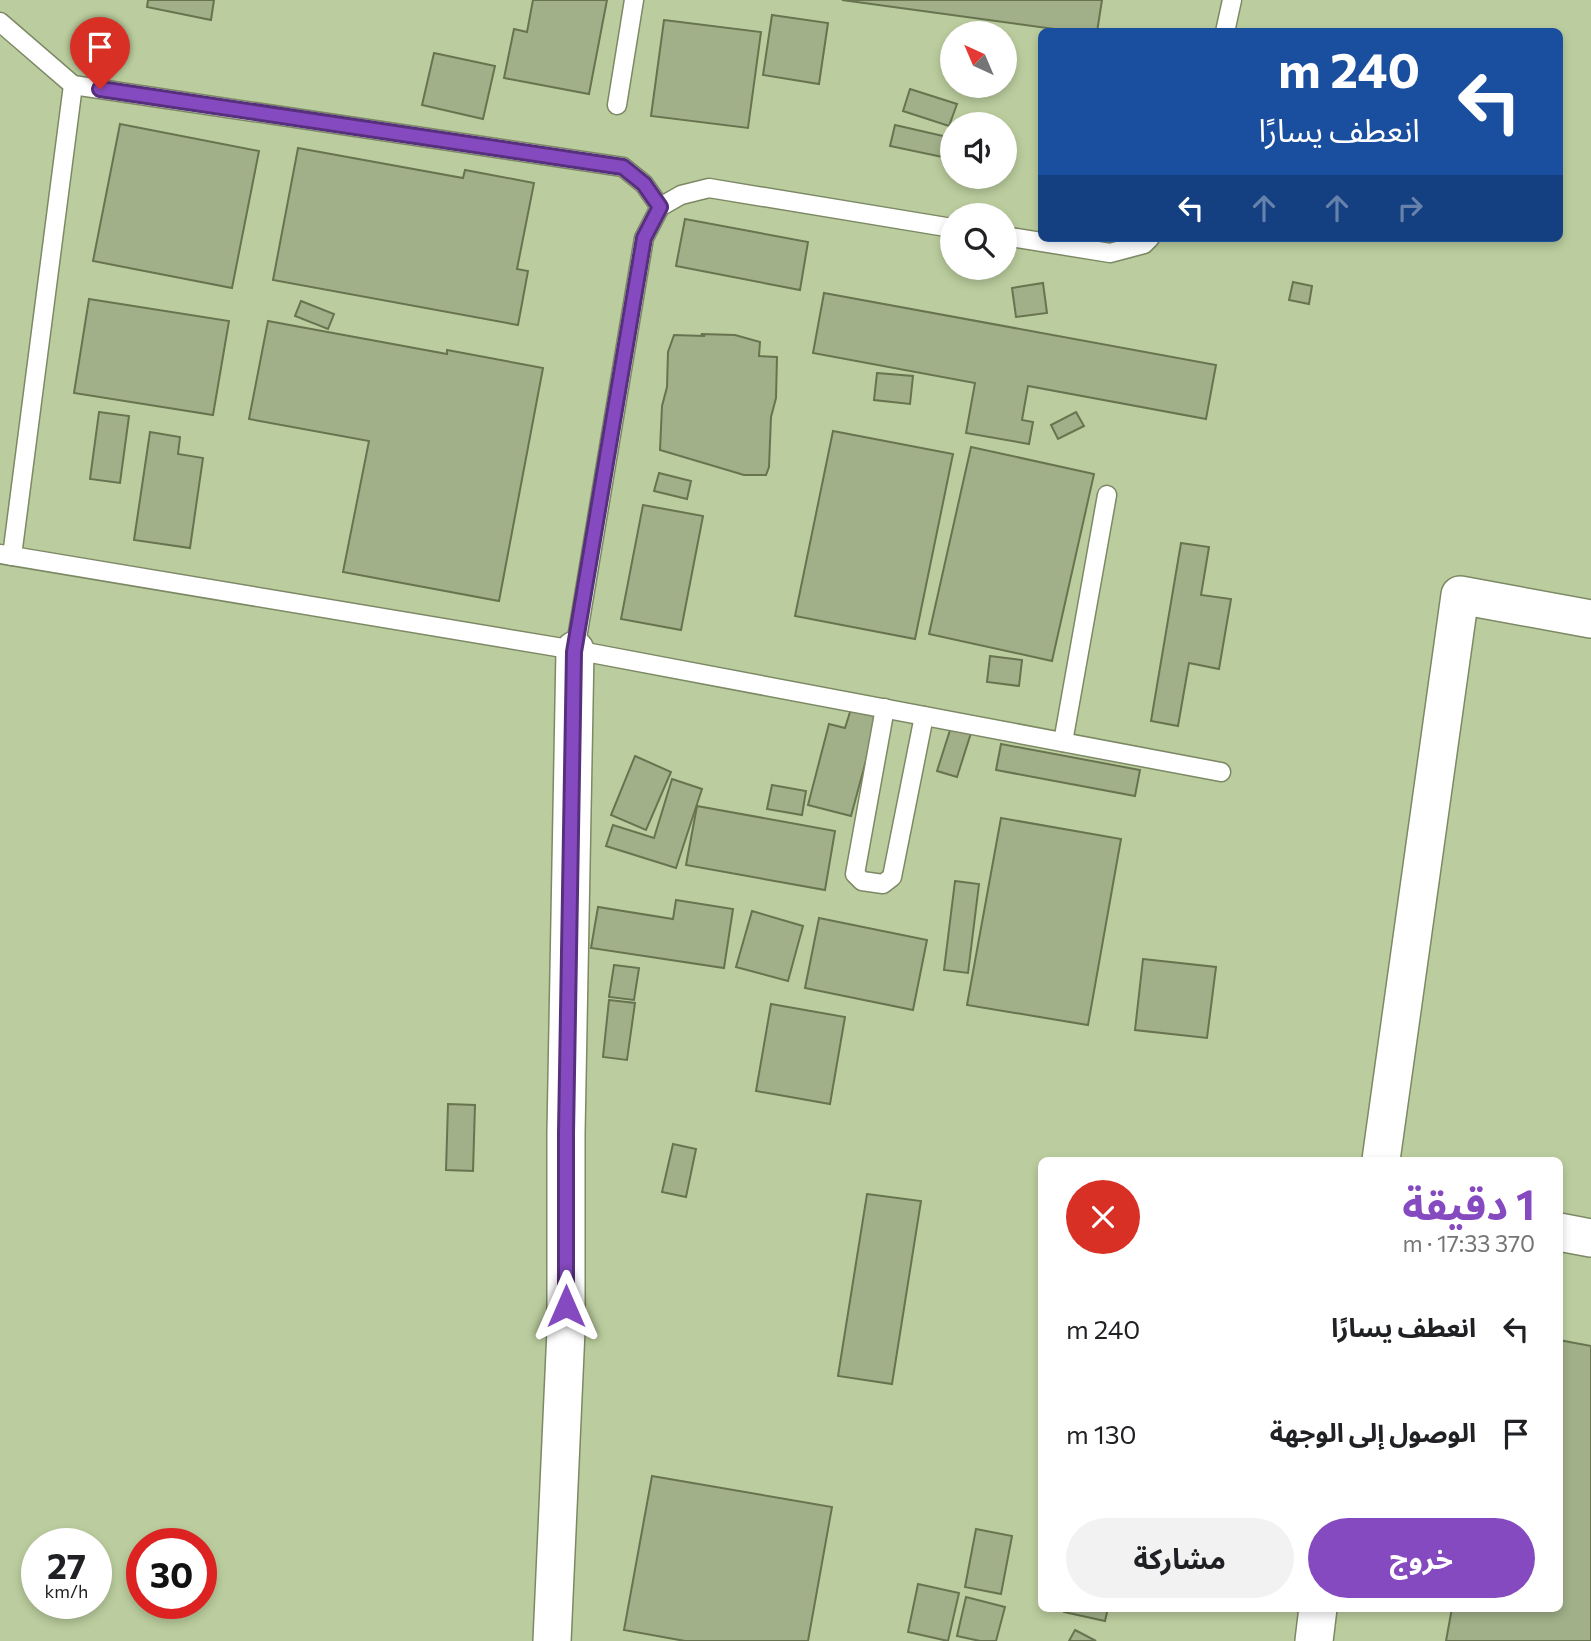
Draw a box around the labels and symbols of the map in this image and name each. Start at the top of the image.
pin [70,17,130,89]
north arrow [940,21,1017,98]
position arrow [529,1269,603,1343]
speed limit sign: 30 [126,1528,217,1619]

